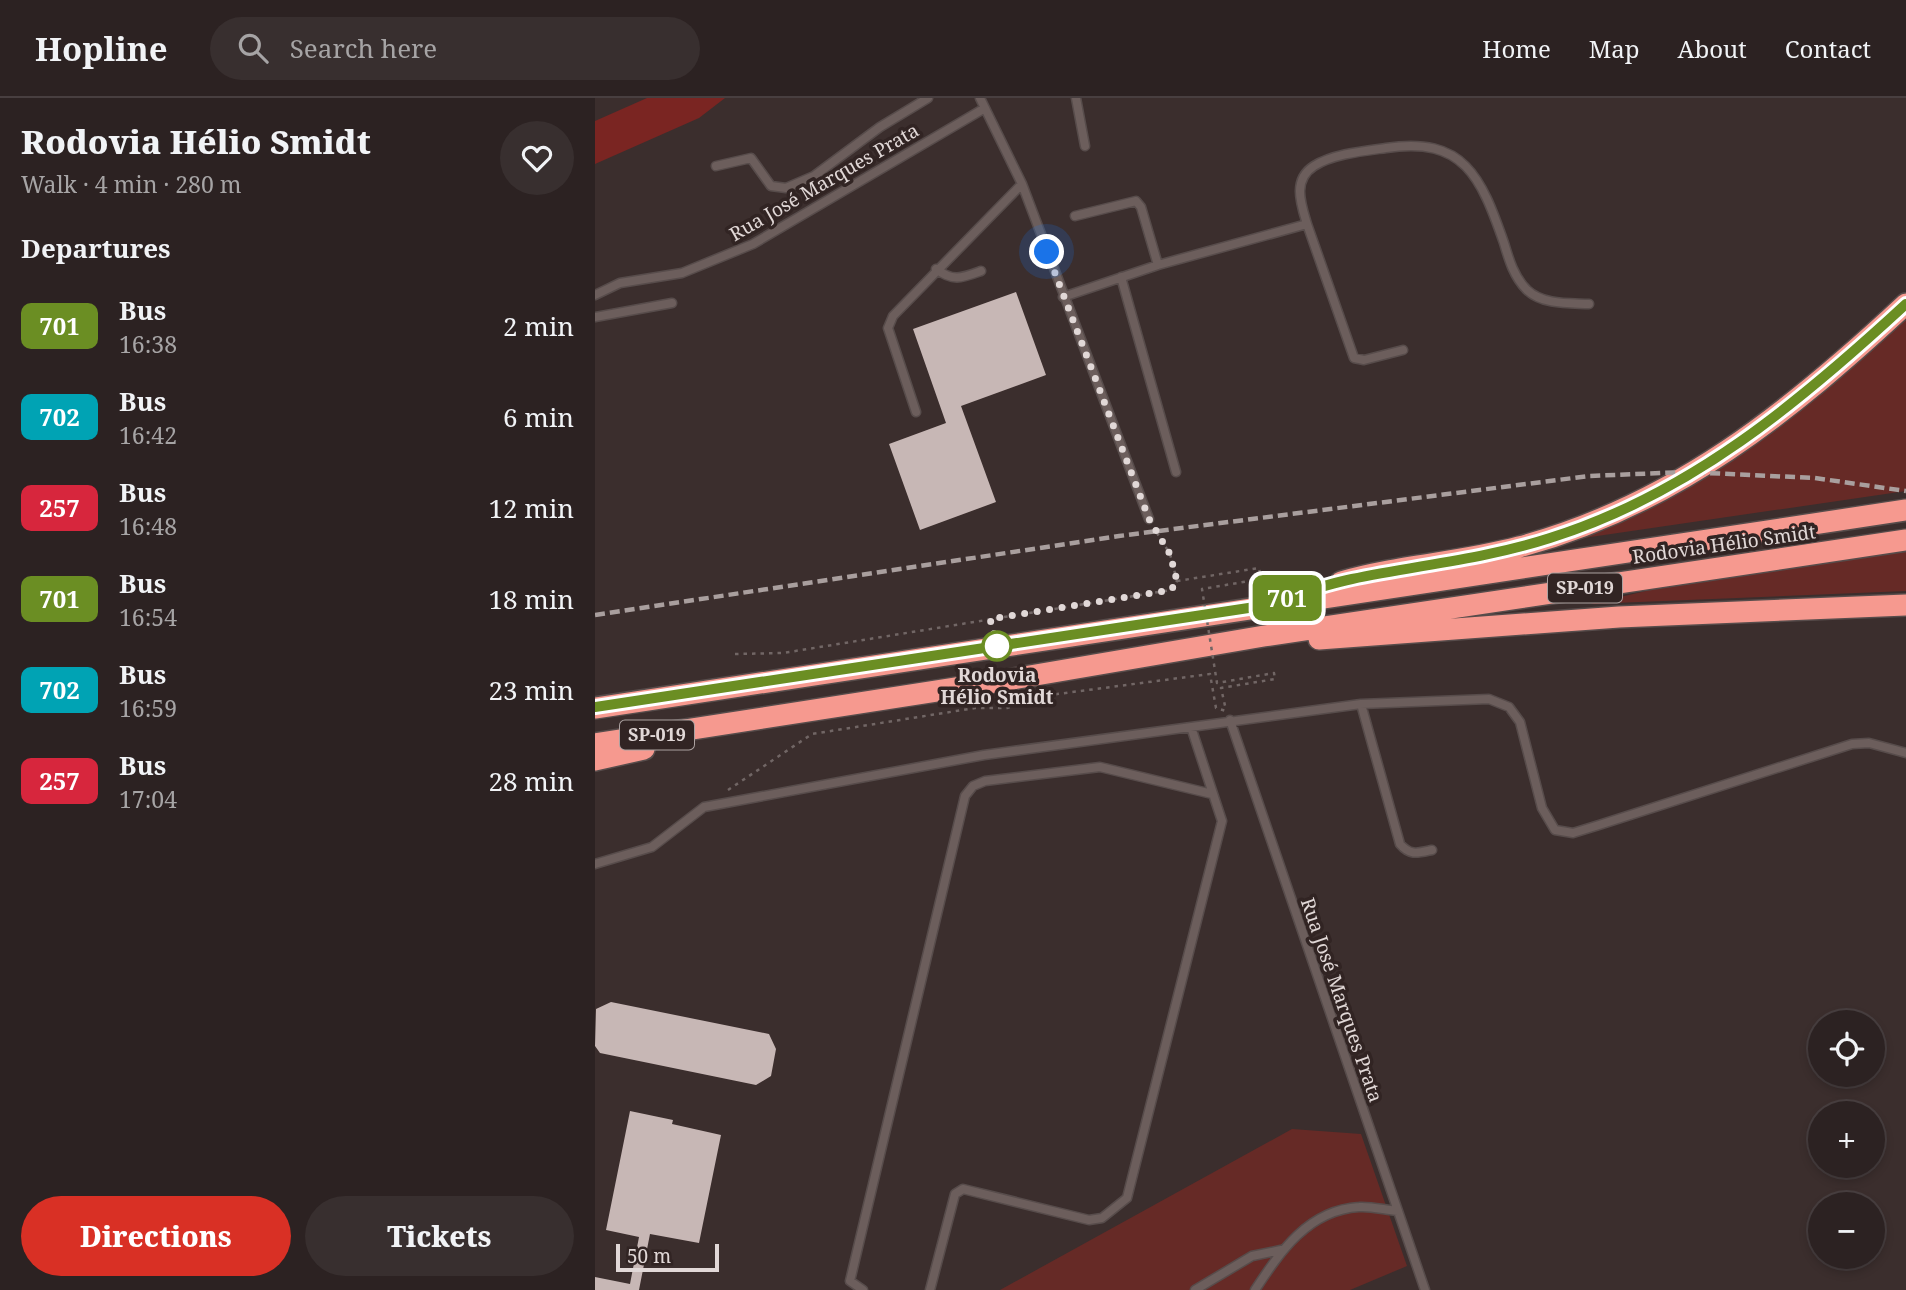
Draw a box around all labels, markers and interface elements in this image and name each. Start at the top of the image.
search box [210,17,700,80]
text: Hopline [35,26,168,71]
icon: search [234,29,272,67]
text: Search here [290,30,437,66]
text: Home [1482,32,1551,65]
text: Map [1589,32,1640,65]
text: About [1678,32,1747,65]
text: Contact [1785,32,1871,65]
street label: Rua José Marques Prata [725,117,923,247]
text: Rodovia Hélio Smidt [21,119,371,164]
button: heart [500,121,574,195]
text: Walk · 4 min · 280 m [21,168,241,200]
text: Departures [21,230,171,266]
your location [1029,234,1064,269]
text: Bus [119,292,166,328]
text: 2 min [503,308,574,344]
text: 701 [39,309,80,342]
text: 16:38 [119,328,177,360]
text: Bus [119,383,166,419]
text: 6 min [503,399,574,435]
text: 702 [39,400,80,433]
text: 16:42 [119,419,177,451]
text: Bus [119,474,166,510]
text: 12 min [489,490,574,526]
text: 257 [39,491,80,524]
text: 16:48 [119,510,177,542]
street label: Rodovia Hélio Smidt [1631,518,1818,570]
text: Bus [119,565,166,601]
road number: SP-019 [1548,574,1622,602]
line badge: 701 [1247,575,1327,621]
text: 18 min [489,581,574,617]
text: 701 [1267,581,1307,614]
text: 701 [39,582,80,615]
text: 16:54 [119,601,177,633]
marker: Rodovia Hélio Smidt [982,631,1012,661]
text: Bus [119,656,166,692]
place label: Rodovia Hélio Smidt [941,662,1054,710]
text: 23 min [489,672,574,708]
text: 702 [39,673,80,706]
text: 16:59 [119,692,177,724]
road number: SP-019 [620,720,694,750]
text: Bus [119,747,166,783]
text: 28 min [489,763,574,799]
text: 257 [39,764,80,797]
text: 17:04 [119,783,177,815]
street label: Rua José Marques Prata [1295,894,1389,1106]
map controls [1808,1010,1885,1269]
button: locate [1808,1010,1885,1087]
button: + [1808,1101,1885,1178]
button: − [1808,1192,1885,1269]
button: Directions [21,1196,291,1276]
button: Tickets [305,1196,574,1276]
scale bar [616,1241,719,1273]
text: 50 m [627,1243,671,1269]

